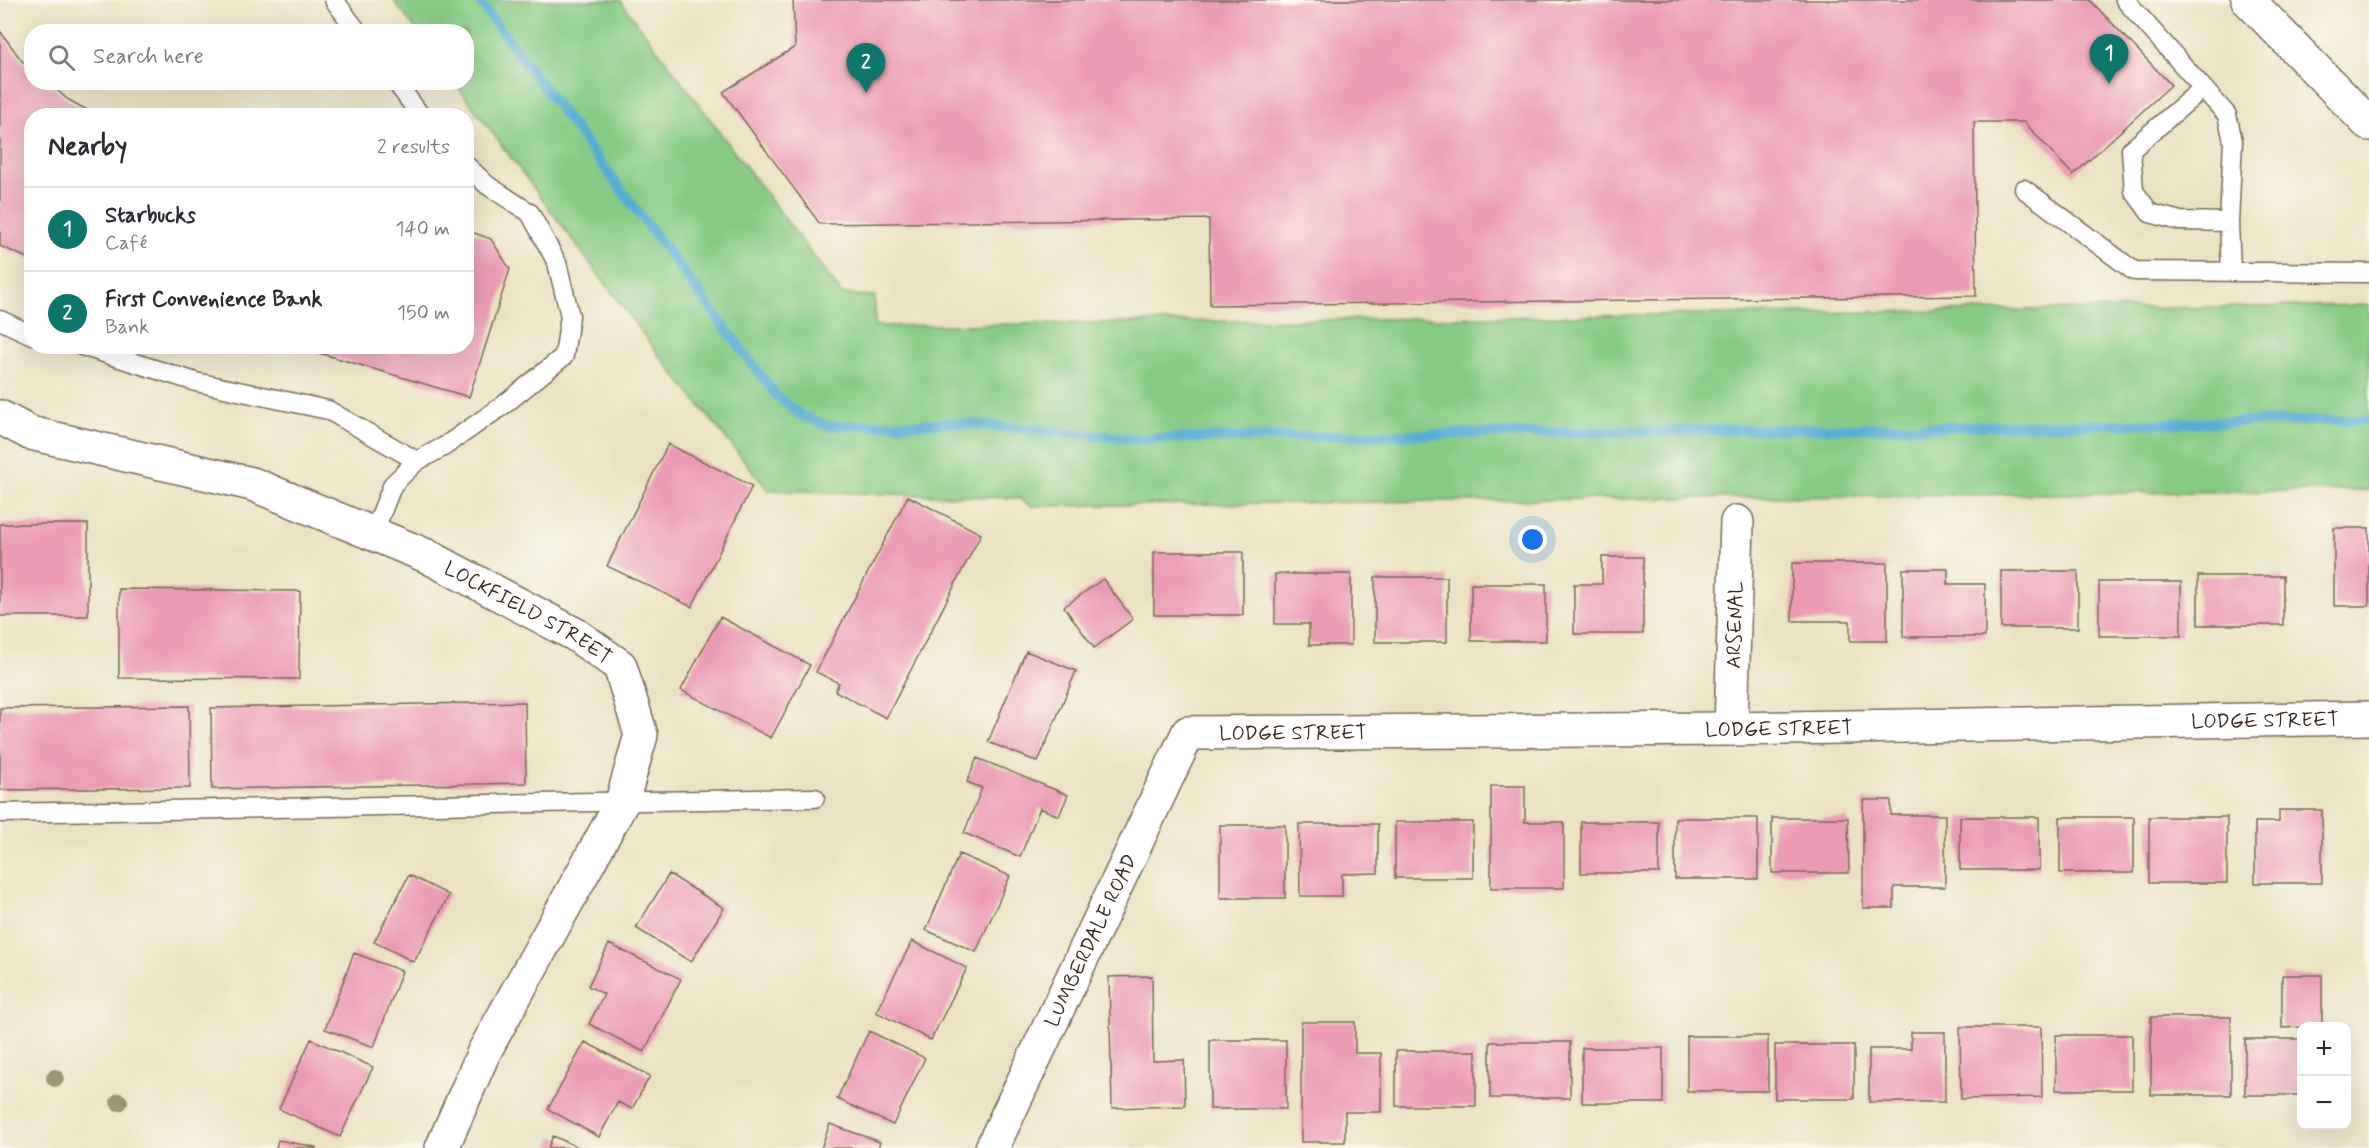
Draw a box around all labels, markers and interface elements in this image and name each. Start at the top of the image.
search box [24,24,474,90]
pin: 1 [2090,34,2128,84]
icon: search [45,41,78,74]
text: Search here [93,43,204,71]
pin: 2 [846,44,886,93]
text: Nearby [48,130,127,164]
text: 2 results [377,134,450,161]
text: Starbucks [105,202,196,230]
text: 1 [63,216,72,243]
text: 140 m [396,216,450,243]
text: Café [105,230,147,257]
text: First Convenience Bank [105,286,322,314]
text: 2 [63,300,72,327]
text: 150 m [397,300,450,327]
text: Bank [105,314,149,341]
your location [1518,525,1547,554]
street label: LOCKFIELD STREET [439,556,617,671]
street label: ARSENAL [1721,581,1750,669]
street label: LODGE STREET [2191,707,2339,736]
street label: LODGE STREET [1705,715,1853,744]
street label: LODGE STREET [1219,720,1367,748]
street label: LUMBERDALE ROAD [1039,850,1144,1032]
map controls [2297,1022,2351,1130]
button: + [2297,1022,2351,1076]
button: − [2297,1076,2351,1130]

